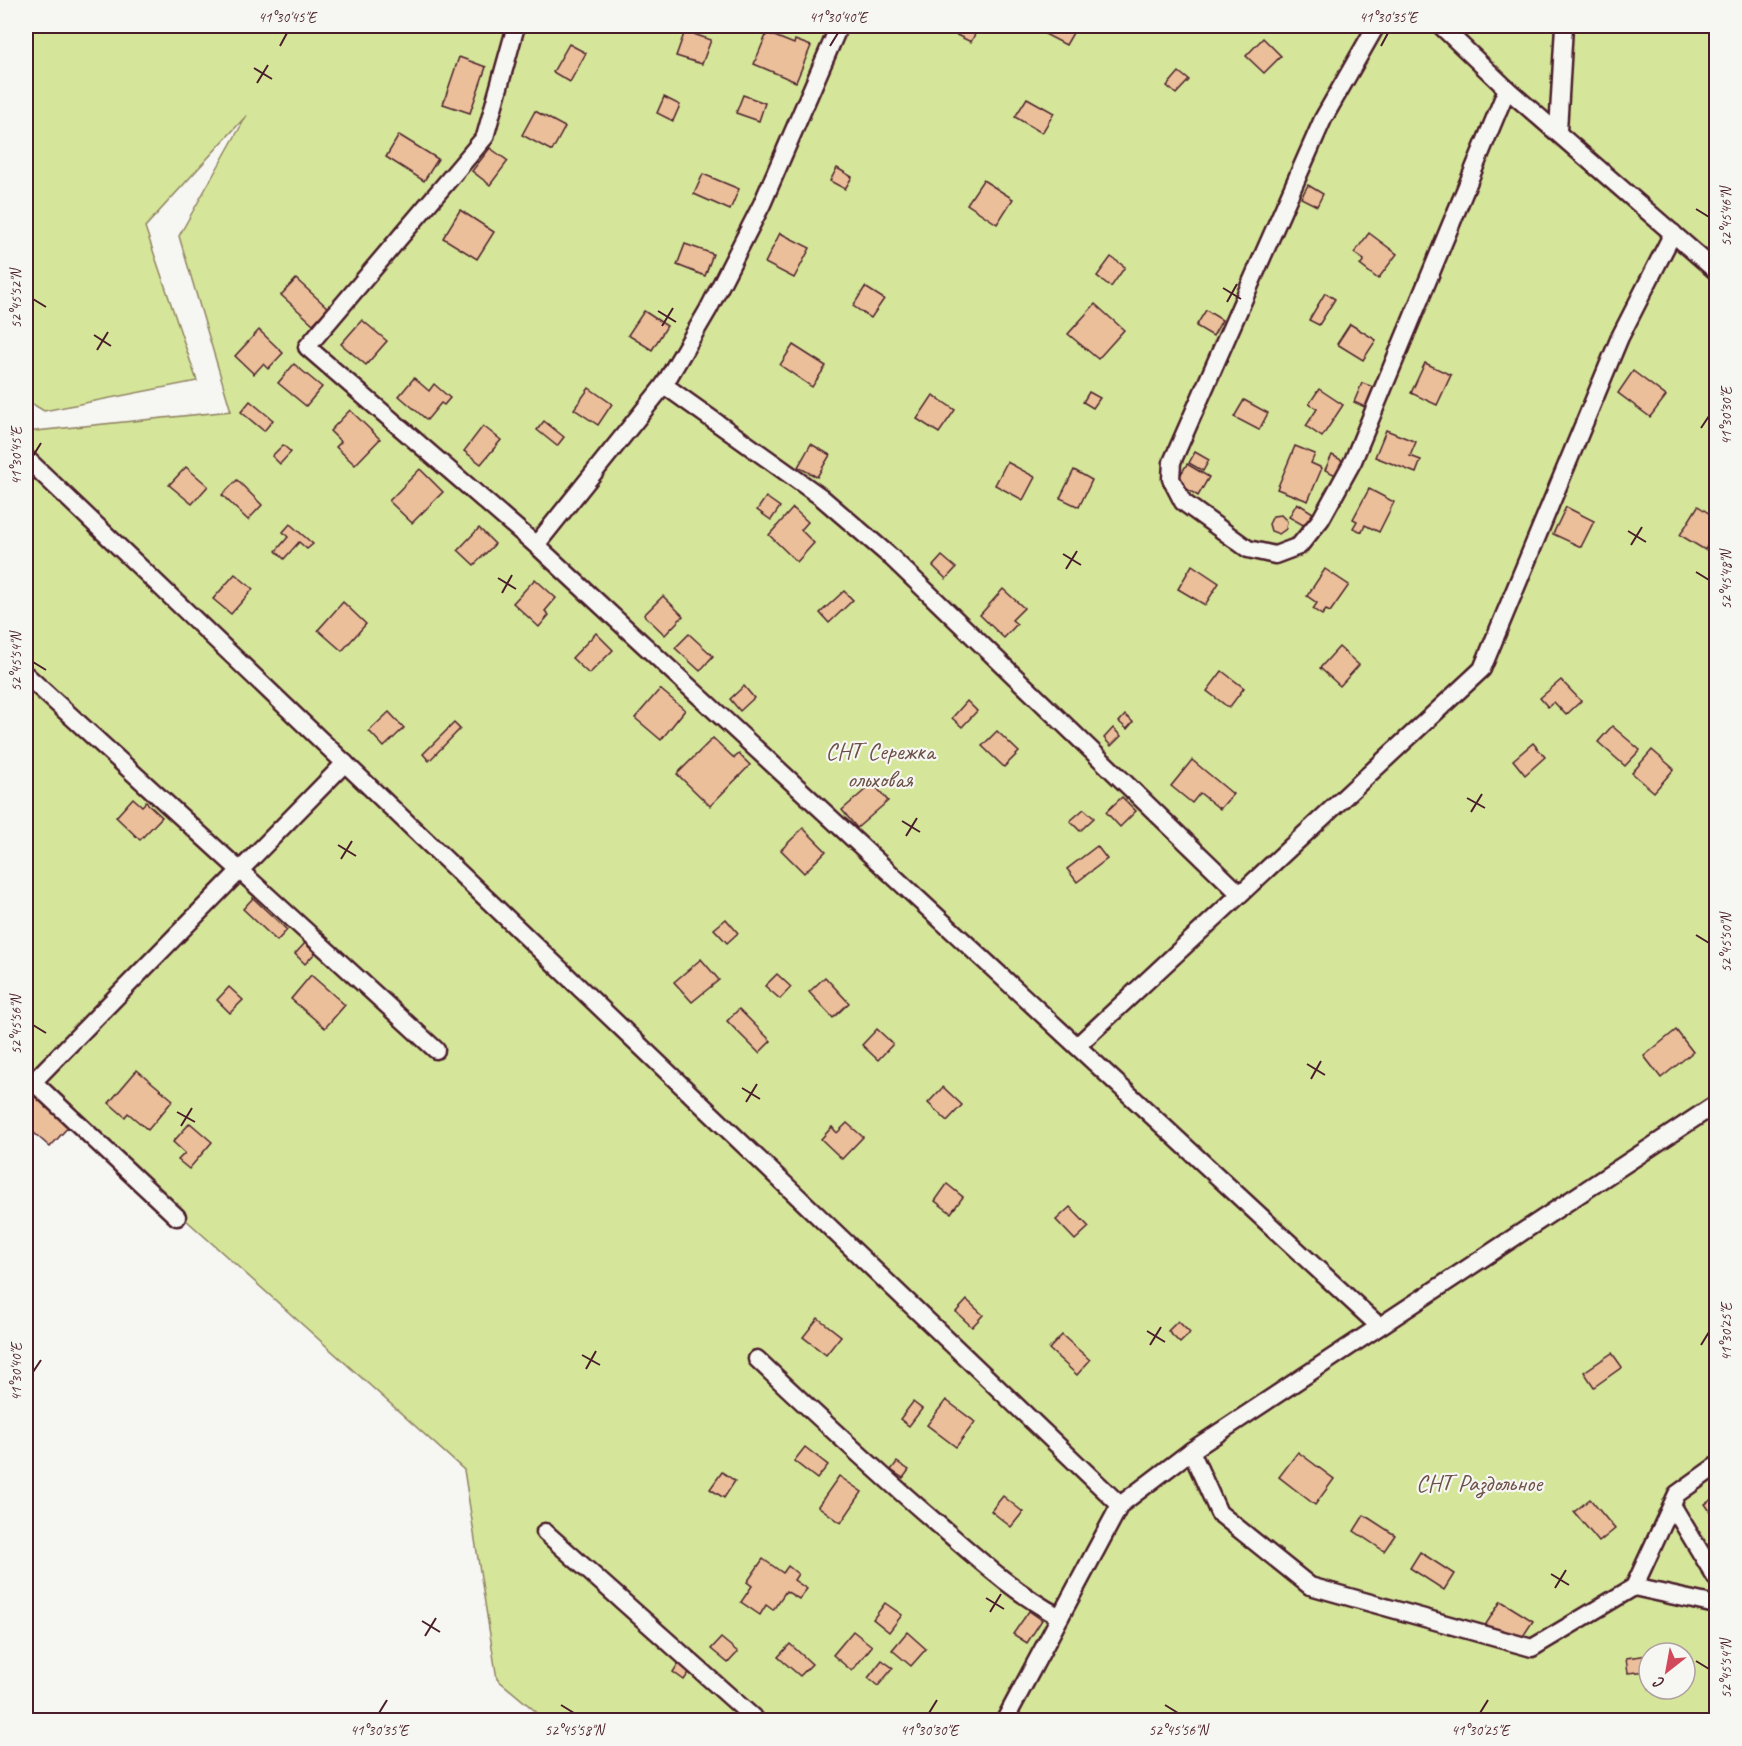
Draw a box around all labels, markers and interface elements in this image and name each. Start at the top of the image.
text: 41°30'45"E [258,8,318,27]
text: 41°30'40"E [809,8,869,27]
text: 41°30'35"E [1359,8,1419,27]
text: 52°45'46"N [1717,184,1736,247]
text: 52°45'52"N [7,266,26,329]
text: 41°30'30"E [1717,385,1736,445]
text: 41°30'45"E [7,425,26,485]
text: 52°45'48"N [1717,547,1736,610]
text: 52°45'54"N [7,629,26,692]
park label: СНТ Сережка ольховая [825,736,937,794]
text: 52°45'50"N [1717,910,1736,973]
text: 52°45'56"N [7,992,26,1055]
text: 41°30'25"E [1717,1301,1736,1361]
text: 41°30'40"E [7,1341,26,1401]
park label: СНТ Раздольное [1416,1468,1544,1499]
text: 52°45'54"N [1717,1636,1736,1699]
north arrow [1637,1641,1697,1701]
text: С [1649,1671,1668,1694]
text: 41°30'35"E [350,1721,410,1740]
text: 52°45'58"N [544,1721,607,1740]
text: 41°30'30"E [900,1721,960,1740]
text: 52°45'56"N [1148,1721,1211,1740]
text: 41°30'25"E [1451,1721,1511,1740]

